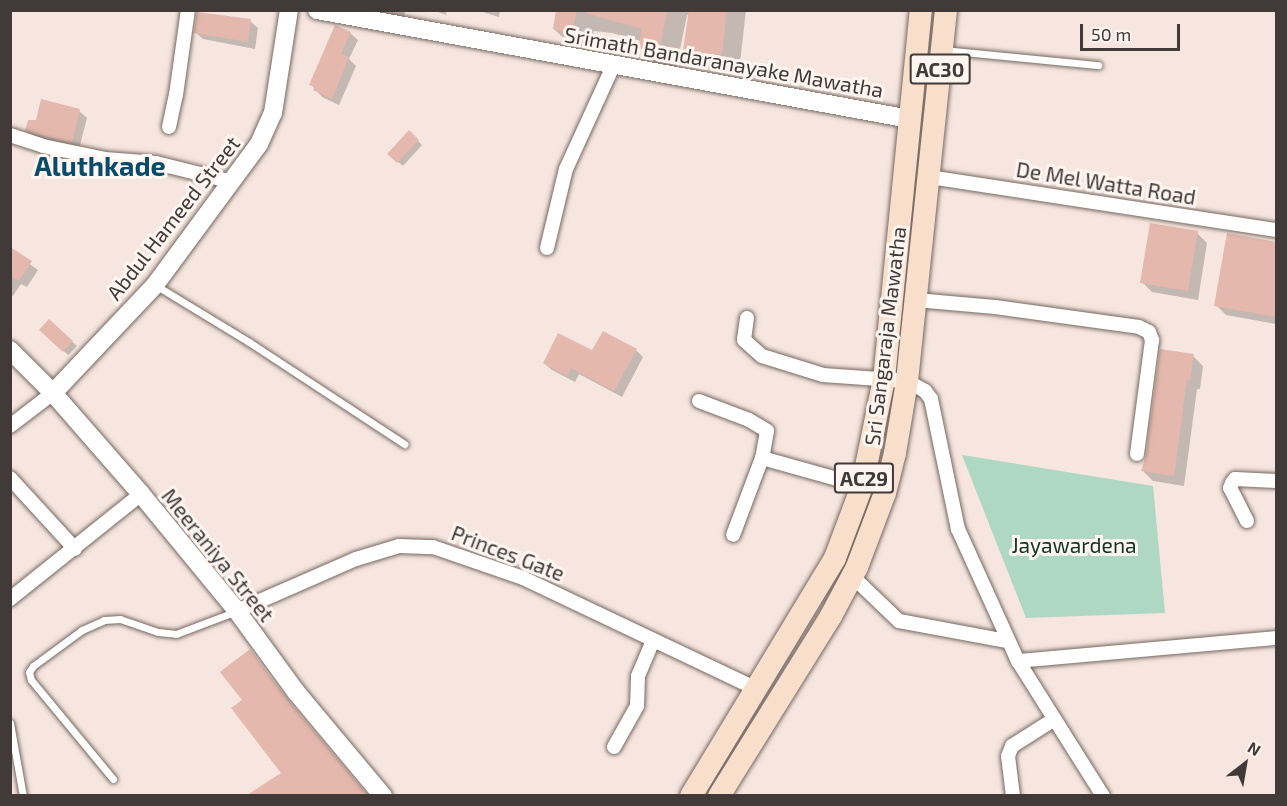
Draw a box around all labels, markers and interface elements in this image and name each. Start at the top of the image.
scale bar [1083,12,1184,50]
street label: Srimath Bandaranayake Mawatha [563,22,885,102]
text: 50 m [1091,23,1131,45]
road number: AC30 [908,52,972,86]
street label: Abdul Hameed Street [101,131,245,305]
district label: Aluthkade [34,150,166,182]
street label: De Mel Watta Road [1014,156,1198,210]
street label: Sri Sangaraja Mawatha [859,225,911,447]
road number: AC29 [832,461,896,495]
street label: Meeraniya Street [157,483,279,627]
street label: Princes Gate [448,520,568,586]
park label: Jayawardena [1011,532,1137,558]
north arrow [1215,734,1275,794]
text: N [1245,737,1264,759]

